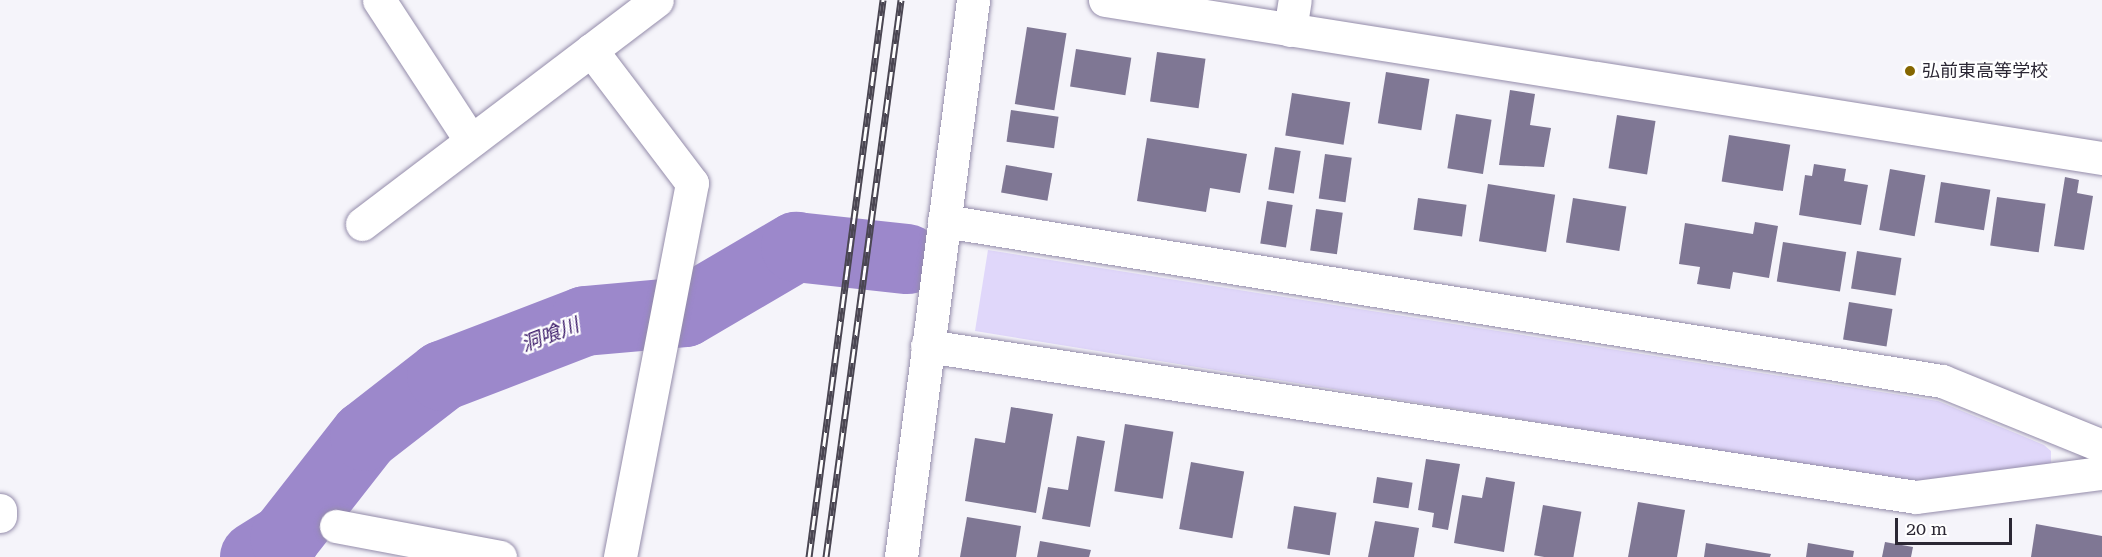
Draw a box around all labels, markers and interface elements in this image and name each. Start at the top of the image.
place label: 弘前東高等学校 [1922,60,2048,82]
marker: 弘前東高等学校 [1903,64,1917,78]
water label: 洞喰川 [518,313,582,357]
scale bar [1898,506,2015,544]
text: 20 m [1906,518,1947,539]

